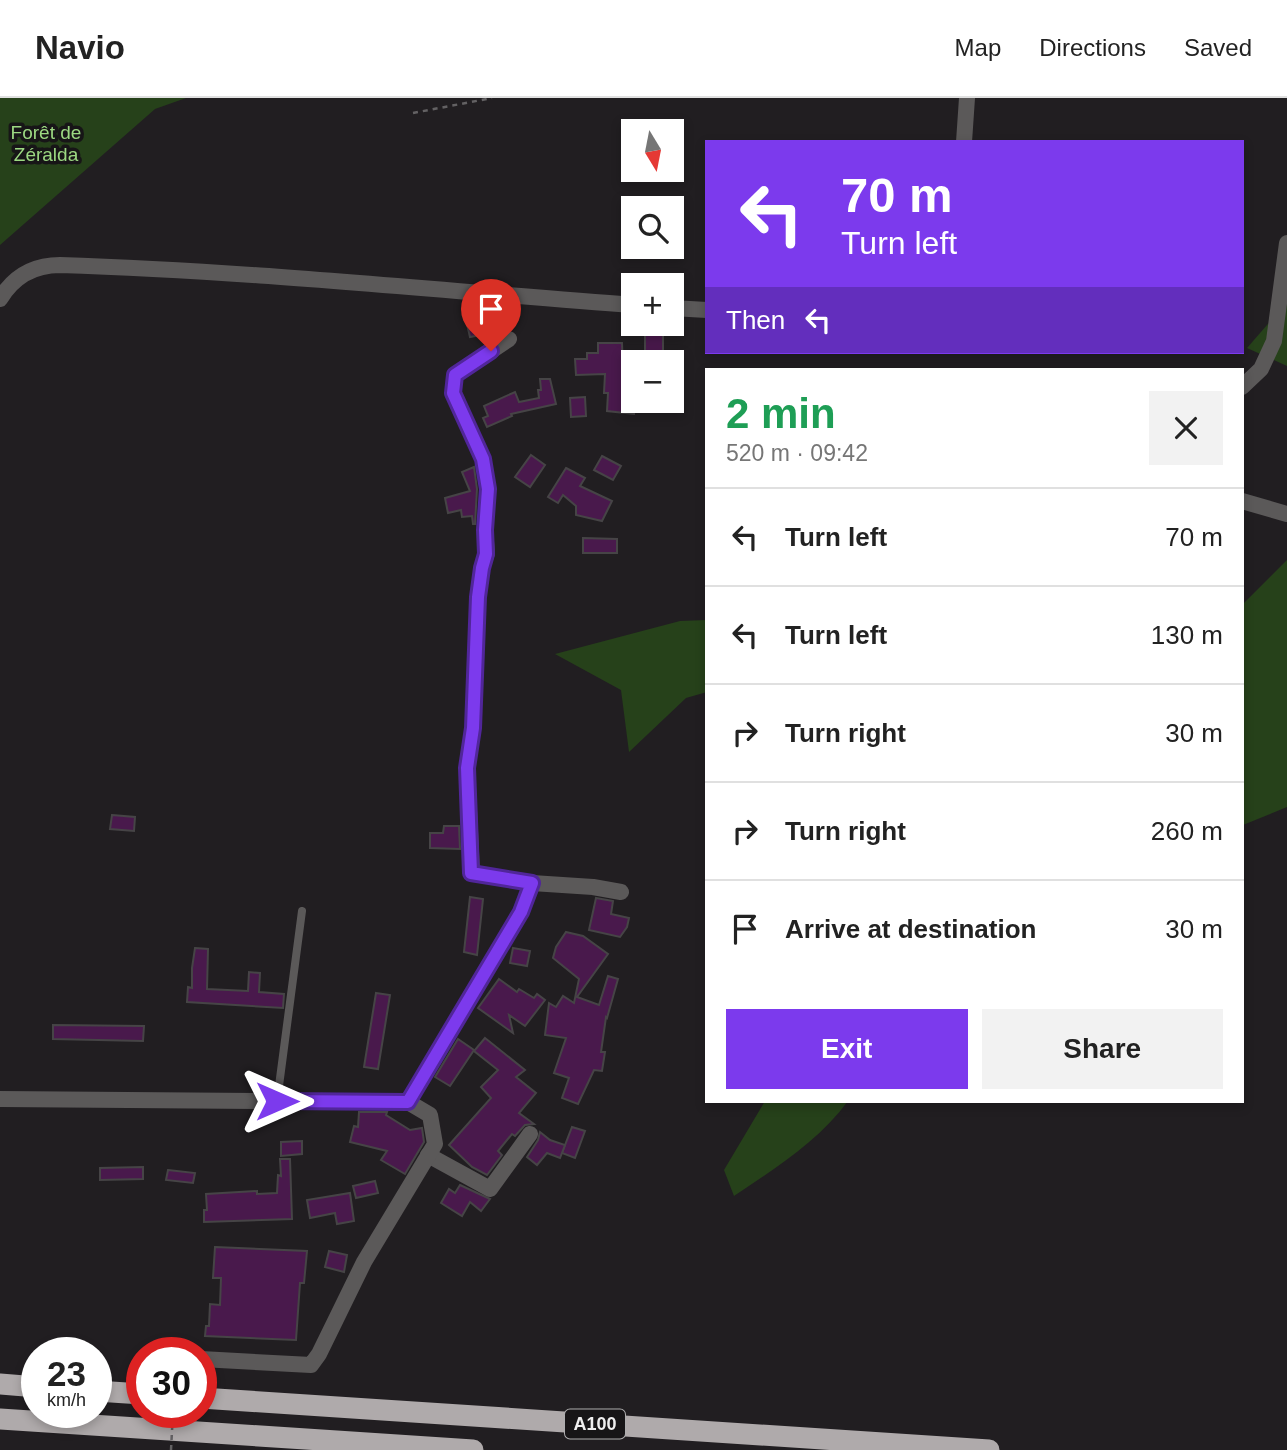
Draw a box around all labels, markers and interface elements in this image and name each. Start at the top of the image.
text: Navio [35,29,125,66]
text: Map [955,34,1001,61]
text: Directions [1039,34,1146,61]
text: Saved [1184,34,1252,61]
north arrow [621,119,684,182]
map controls [621,119,684,413]
park label: Forêt de Zéralda [11,122,81,165]
icon: left [726,168,817,259]
text: 70 m [841,168,953,222]
button: search [621,196,684,259]
text: Turn left [841,225,957,261]
button: + [621,273,684,336]
pin [461,279,521,351]
icon: arrive [472,290,510,328]
icon: left [799,301,837,339]
text: Then [726,305,785,335]
button: − [621,350,684,413]
text: 2 min [726,390,836,437]
button: close [1149,391,1223,465]
text: 520 m · 09:42 [726,440,868,466]
icon: left [726,518,764,556]
text: Turn left [785,522,887,552]
text: 70 m [1165,522,1223,552]
icon: left [726,616,764,654]
text: Turn left [785,620,887,650]
text: 130 m [1151,620,1223,650]
icon: right [726,714,764,752]
text: Turn right [785,718,906,748]
text: 30 m [1165,718,1223,748]
icon: right [726,812,764,850]
text: Turn right [785,816,906,846]
text: 260 m [1151,816,1223,846]
icon: arrive [726,910,764,948]
text: Arrive at destination [785,914,1036,944]
text: 30 m [1165,914,1223,944]
button: Exit [726,1009,968,1089]
button: Share [982,1009,1223,1089]
position arrow [240,1064,314,1138]
speed limit sign: 30 [126,1337,217,1428]
text: 23 [47,1354,86,1393]
text: km/h [47,1390,86,1410]
road number: A100 [565,1409,625,1438]

